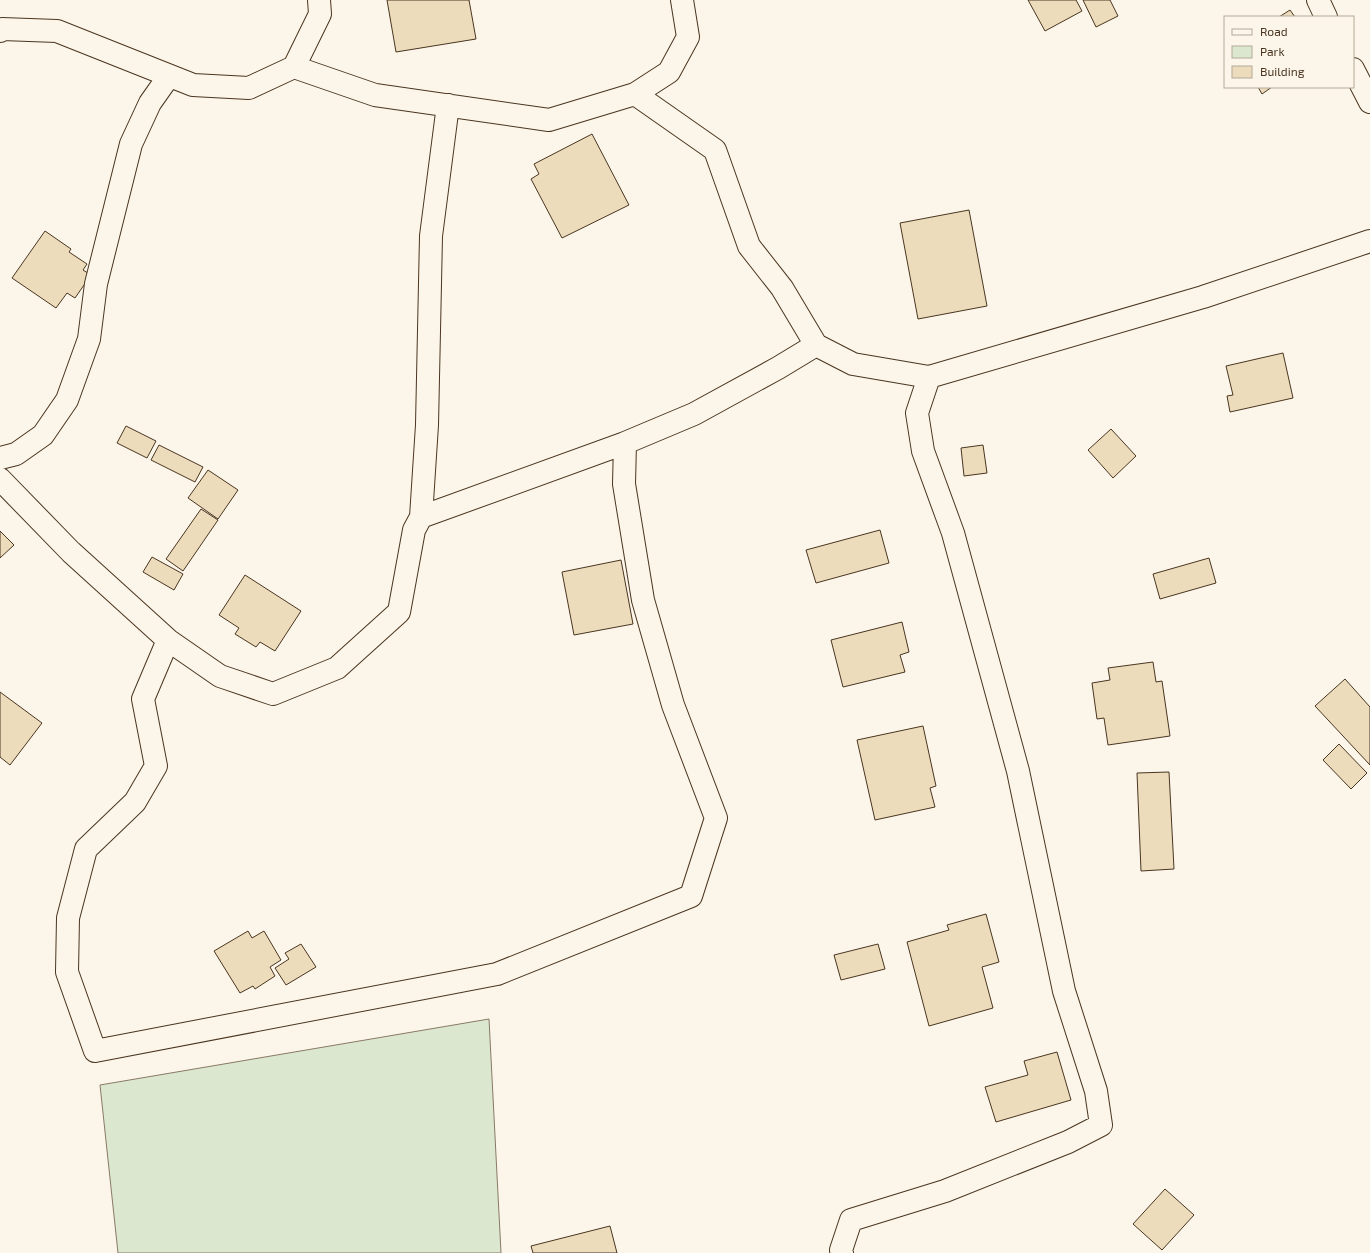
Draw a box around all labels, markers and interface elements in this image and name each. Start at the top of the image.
legend [1224,16,1354,88]
text: Road [1260,24,1288,38]
text: Park [1260,44,1285,58]
text: Building [1260,64,1305,78]

